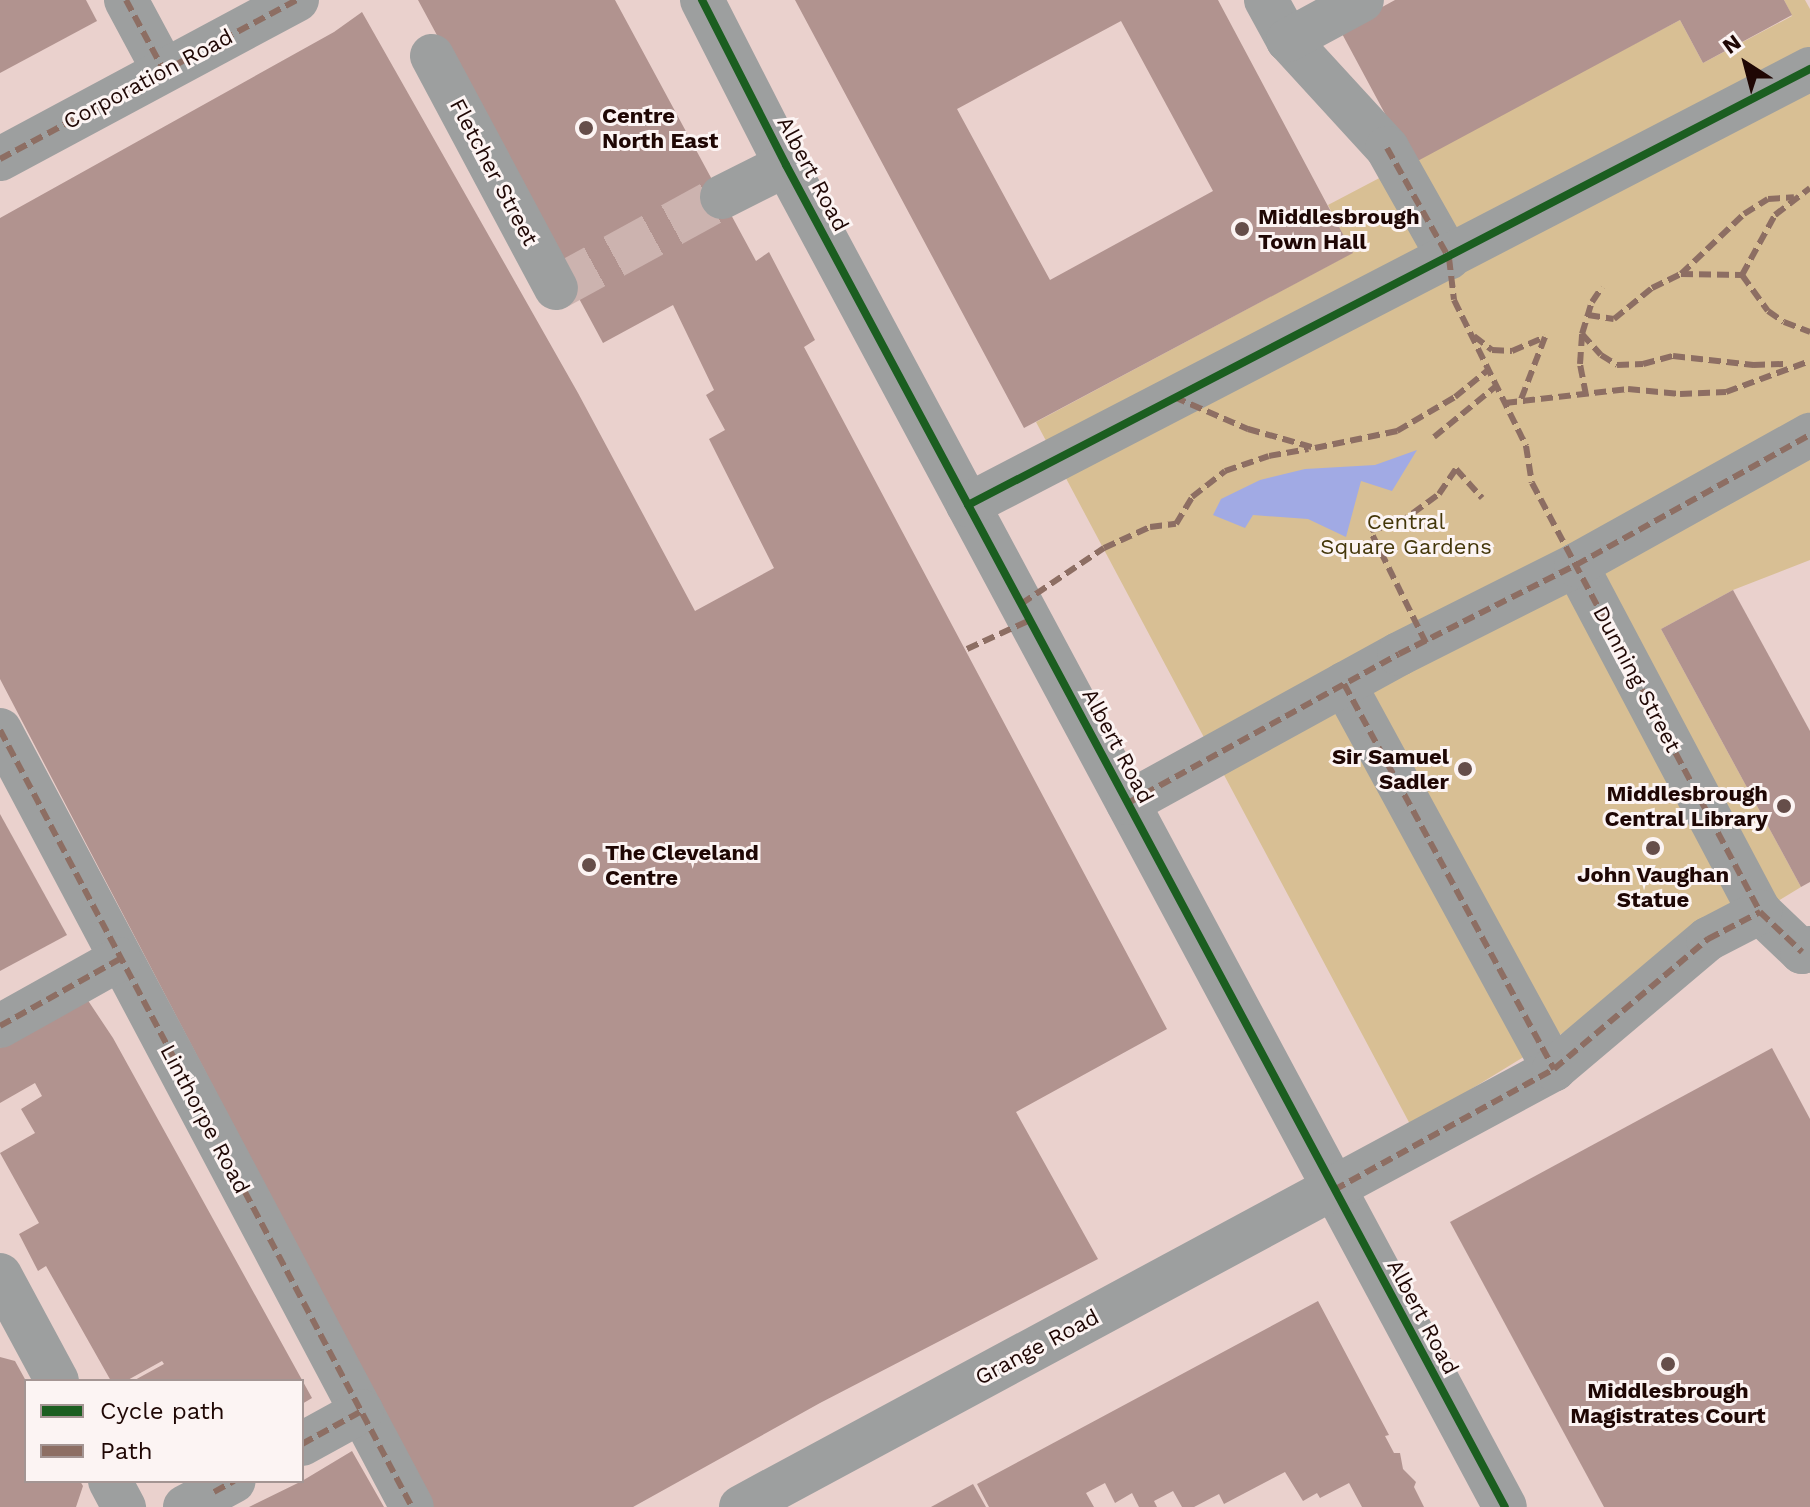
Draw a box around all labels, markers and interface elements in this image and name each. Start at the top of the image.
street label: Corporation Road [59,23,237,135]
north arrow [1706,24,1786,104]
text: N [1718,29,1746,59]
street label: Fletcher Street [444,94,544,250]
place label: Centre North East [602,102,718,154]
street label: Albert Road [772,112,854,236]
marker: Centre North East [577,119,595,137]
place label: Middlesbrough Town Hall [1258,203,1420,254]
marker: Middlesbrough Town Hall [1233,220,1251,238]
park label: Central Square Gardens [1320,508,1492,560]
street label: Dunning Street [1587,601,1687,757]
street label: Albert Road [1077,684,1159,808]
place label: Sir Samuel Sadler [1332,743,1449,794]
marker: Sir Samuel Sadler [1456,760,1474,778]
place label: Middlesbrough Central Library [1604,780,1768,832]
marker: Middlesbrough Central Library [1775,797,1793,815]
place label: The Cleveland Centre [605,839,759,890]
marker: John Vaughan Statue [1644,839,1662,857]
marker: The Cleveland Centre [580,856,598,874]
place label: John Vaughan Statue [1577,861,1729,912]
street label: Linthorpe Road [155,1040,255,1198]
street label: Albert Road [1382,1255,1464,1379]
street label: Grange Road [971,1303,1103,1391]
marker: Middlesbrough Magistrates Court [1659,1355,1677,1373]
place label: Middlesbrough Magistrates Court [1570,1377,1766,1428]
legend [24,1379,304,1483]
text: Cycle path [100,1397,225,1425]
text: Path [100,1437,153,1465]

